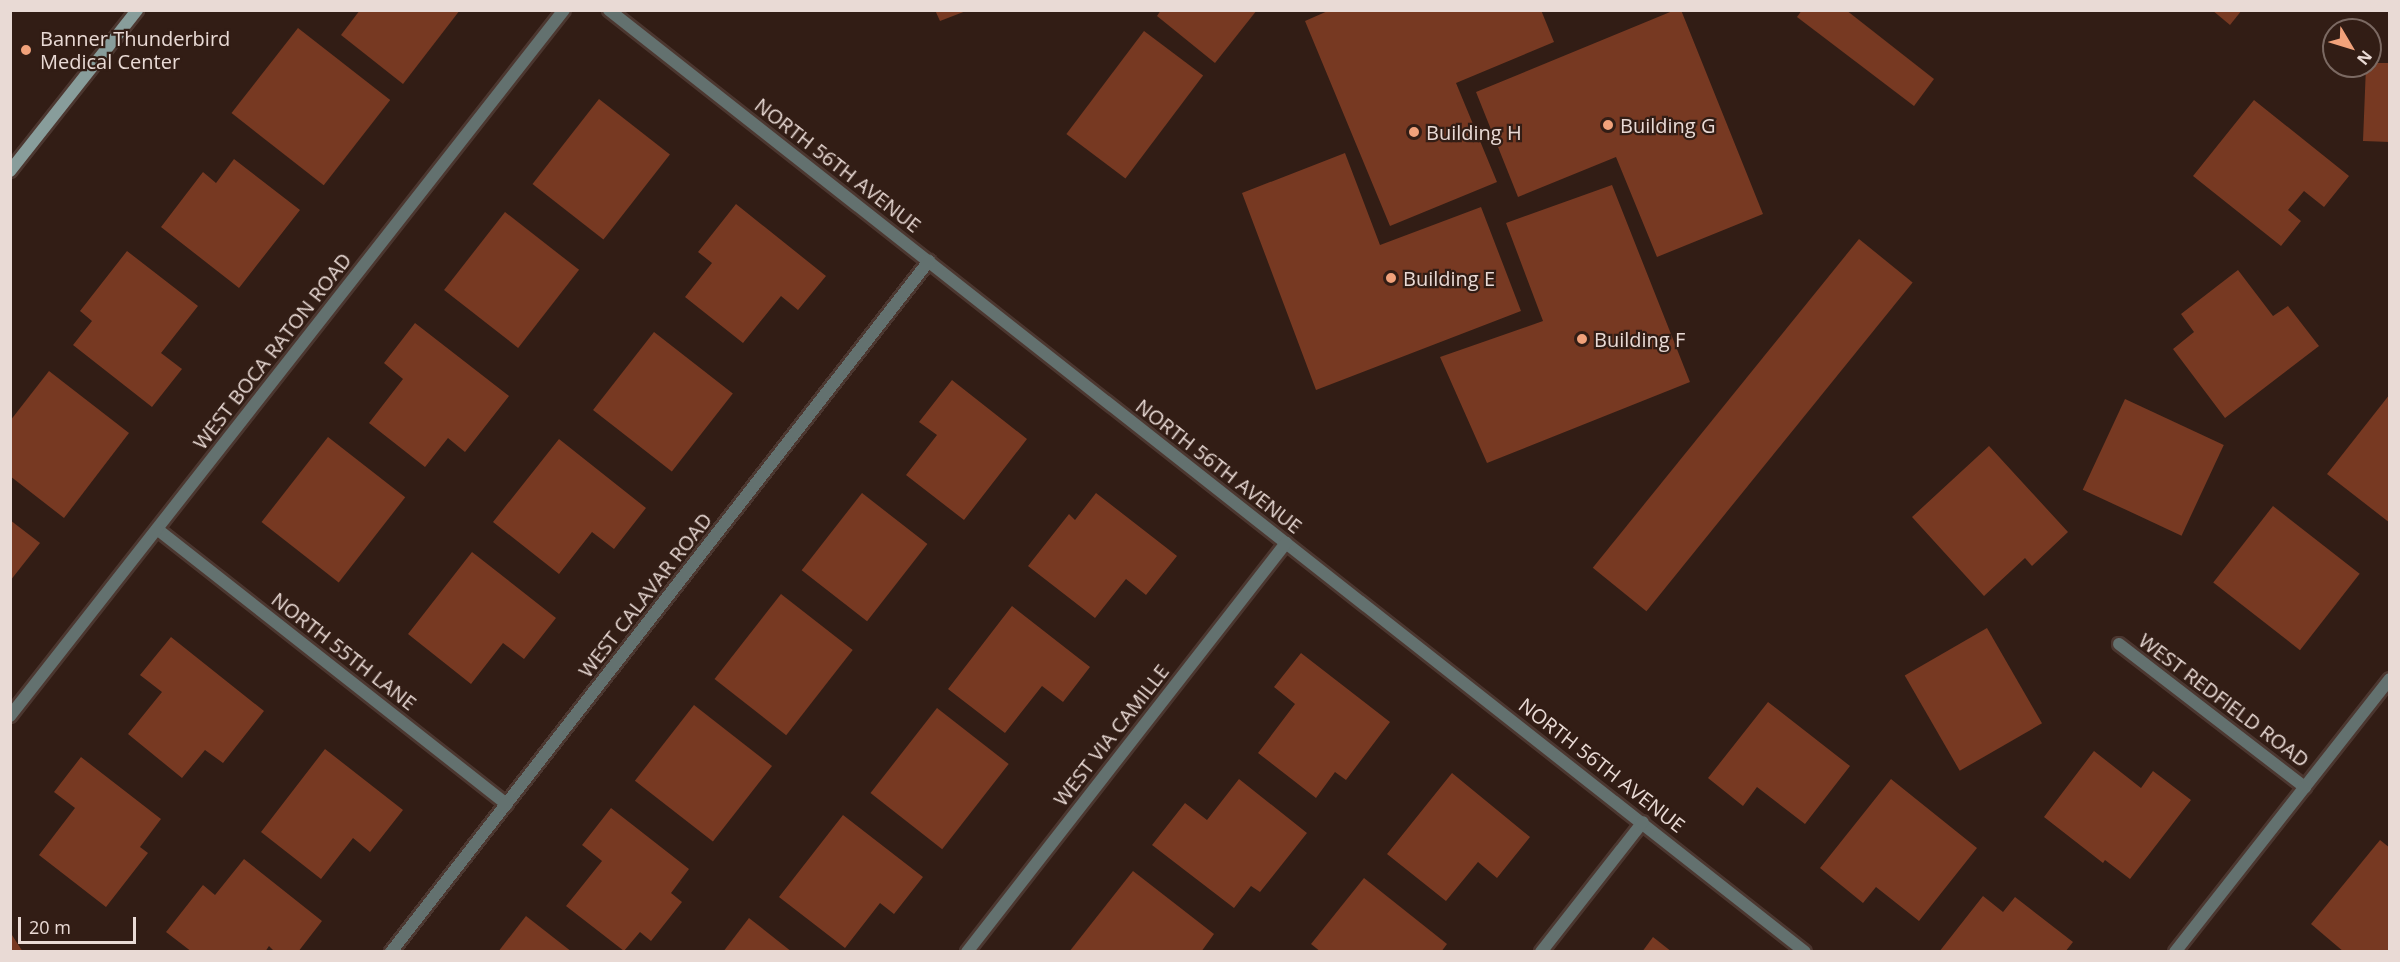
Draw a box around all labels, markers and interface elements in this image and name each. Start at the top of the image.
north arrow [2322,18,2382,78]
place label: Banner Thunderbird Medical Center [40,27,230,74]
marker: Banner Thunderbird Medical Center [17,41,35,59]
text: N [2352,46,2377,70]
street label: NORTH 56TH AVENUE [750,93,926,237]
place label: Building G [1620,113,1715,137]
marker: Building G [1601,118,1615,132]
place label: Building H [1426,120,1522,144]
marker: Building H [1407,125,1421,139]
street label: WEST BOCA RATON ROAD [188,248,356,454]
place label: Building E [1403,266,1495,290]
marker: Building E [1384,271,1398,285]
place label: Building F [1594,327,1685,351]
marker: Building F [1575,332,1589,346]
street label: NORTH 56TH AVENUE [1131,394,1307,538]
street label: WEST CALAVAR ROAD [573,508,717,682]
street label: NORTH 55TH LANE [267,587,421,715]
street label: WEST REDFIELD ROAD [2134,628,2314,772]
street label: WEST VIA CAMILLE [1048,659,1174,811]
street label: NORTH 56TH AVENUE [1514,693,1690,837]
scale bar [21,905,140,943]
text: 20 m [29,915,71,939]

